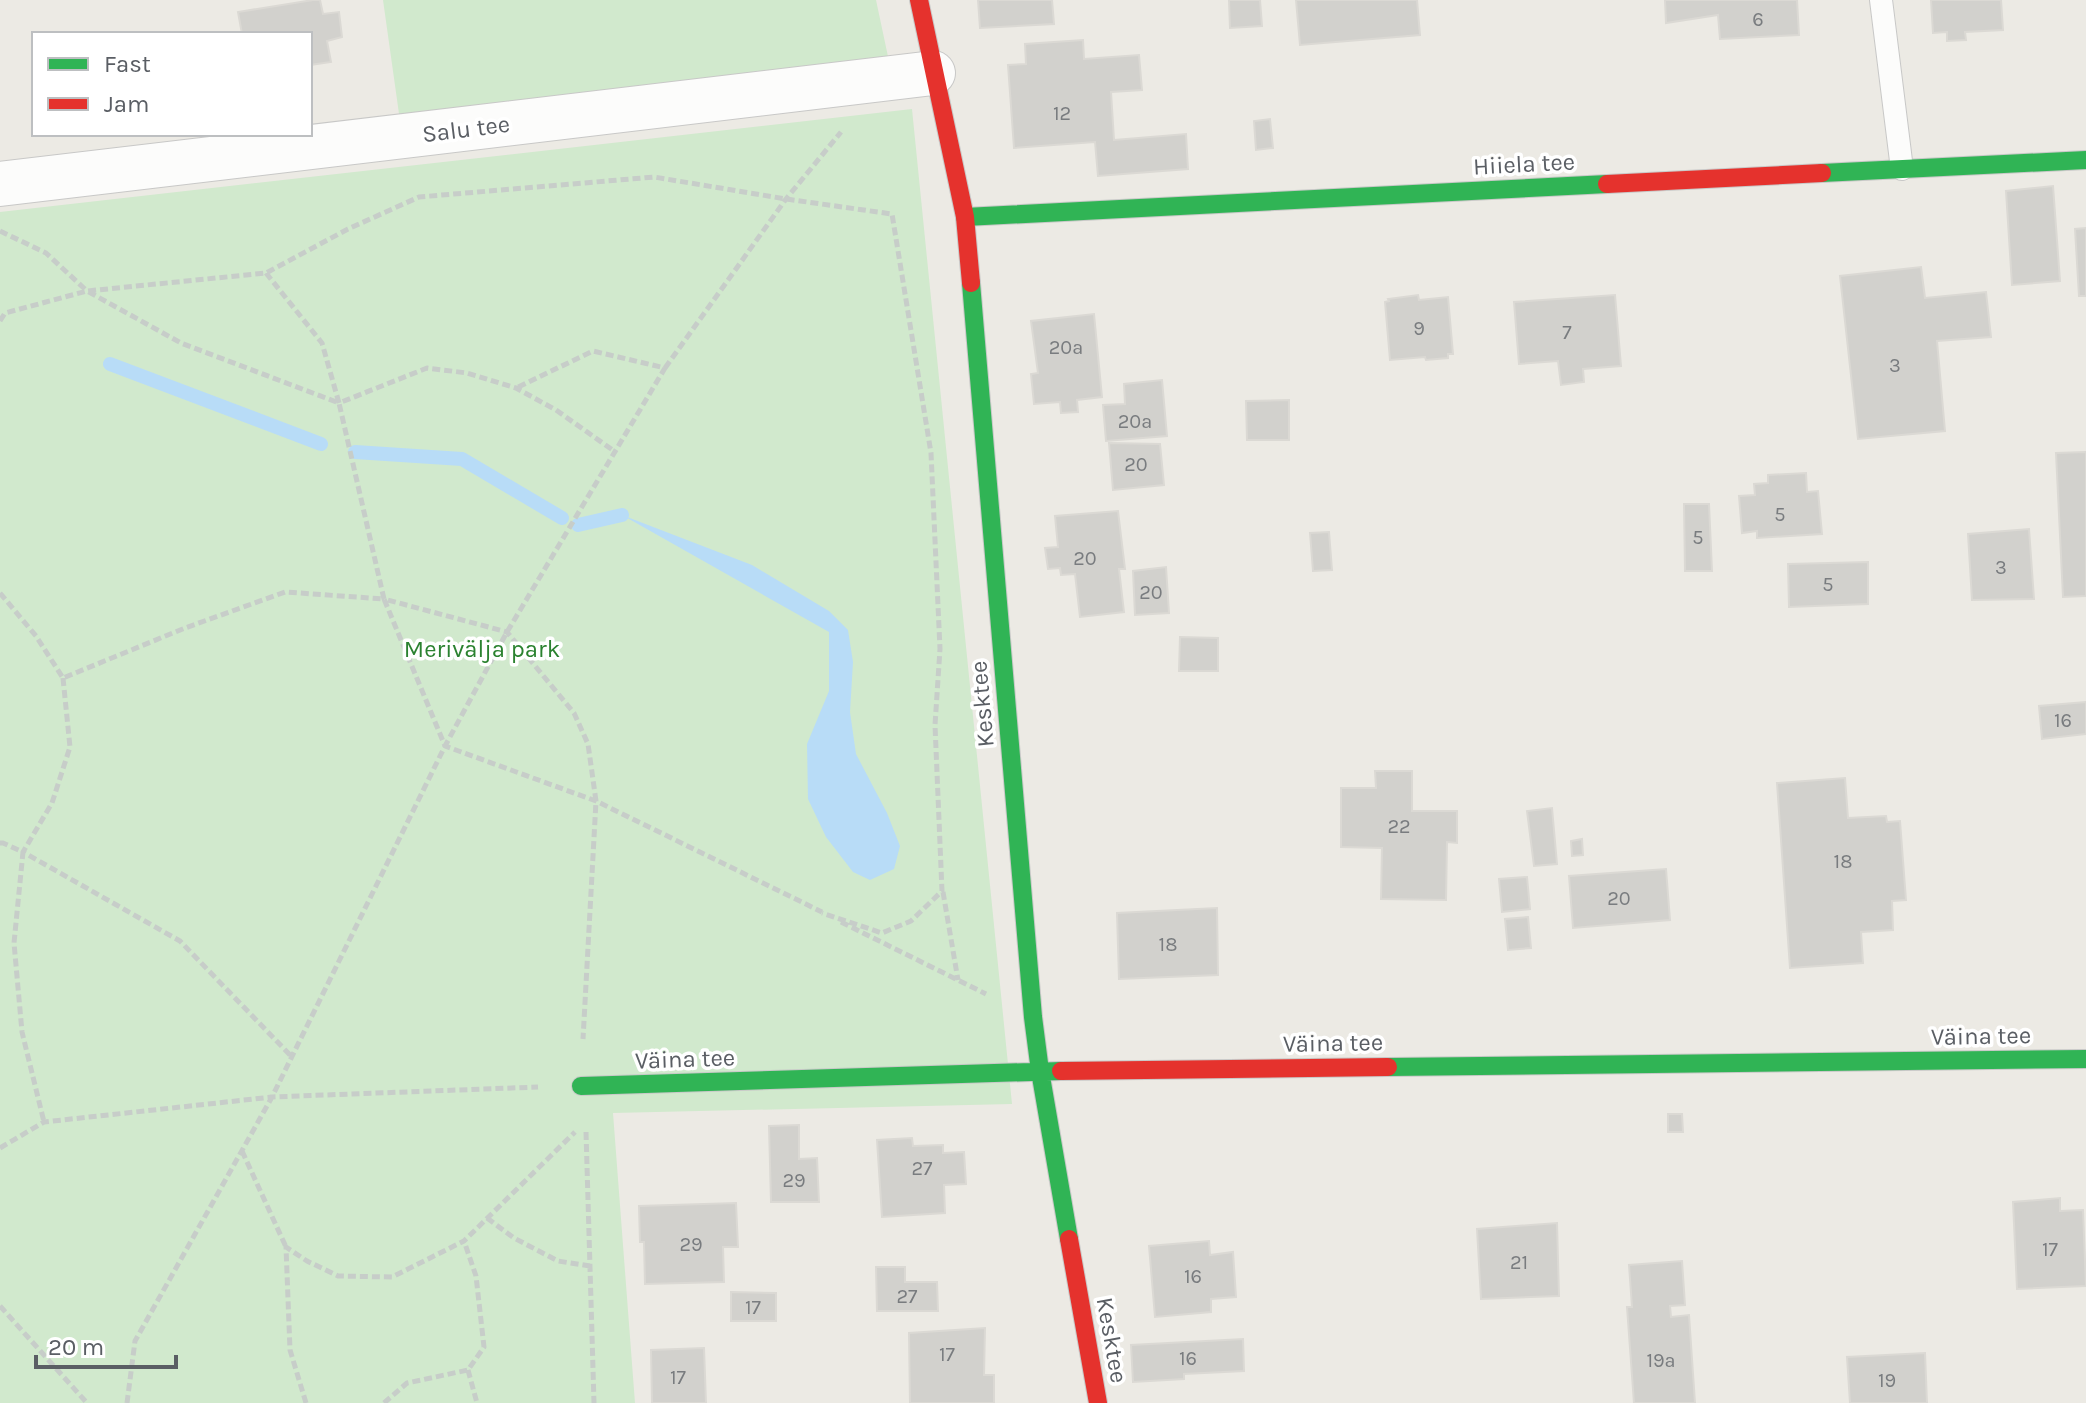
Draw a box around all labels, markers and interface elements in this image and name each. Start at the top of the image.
house number: 6 [1752,8,1764,31]
legend [32,32,312,136]
text: Fast [104,50,151,78]
text: Jam [104,90,149,118]
house number: 12 [1053,102,1071,125]
street label: Salu tee [420,110,512,148]
street label: Hiiela tee [1472,147,1576,181]
house number: 9 [1413,317,1425,340]
house number: 7 [1562,321,1572,344]
house number: 20a [1049,336,1083,359]
house number: 3 [1889,354,1901,377]
house number: 20a [1118,410,1152,433]
house number: 20 [1124,453,1148,476]
house number: 5 [1774,503,1786,526]
house number: 5 [1692,526,1704,549]
house number: 20 [1073,547,1097,570]
house number: 3 [1995,556,2007,579]
house number: 5 [1822,573,1834,596]
house number: 20 [1139,581,1163,604]
park label: Merivälja park [404,635,560,663]
street label: Kesktee [964,660,1000,748]
house number: 16 [2054,709,2072,732]
house number: 22 [1387,815,1411,838]
house number: 18 [1834,850,1852,873]
house number: 20 [1607,887,1631,910]
house number: 18 [1159,933,1177,956]
street label: Väina tee [1931,1021,2031,1051]
street label: Väina tee [1283,1028,1383,1058]
street label: Väina tee [634,1043,736,1075]
house number: 27 [912,1157,933,1180]
house number: 29 [782,1169,806,1192]
house number: 29 [679,1233,703,1256]
house number: 17 [2042,1238,2059,1261]
house number: 21 [1510,1251,1528,1274]
house number: 16 [1184,1265,1202,1288]
house number: 27 [897,1285,918,1308]
street label: Kesktee [1091,1295,1133,1385]
house number: 17 [745,1296,762,1319]
scale bar [36,1319,176,1369]
text: 20 m [48,1333,104,1361]
house number: 17 [939,1343,956,1366]
house number: 16 [1179,1347,1197,1370]
house number: 19a [1646,1349,1676,1372]
house number: 17 [670,1366,687,1389]
house number: 19 [1878,1369,1896,1392]

